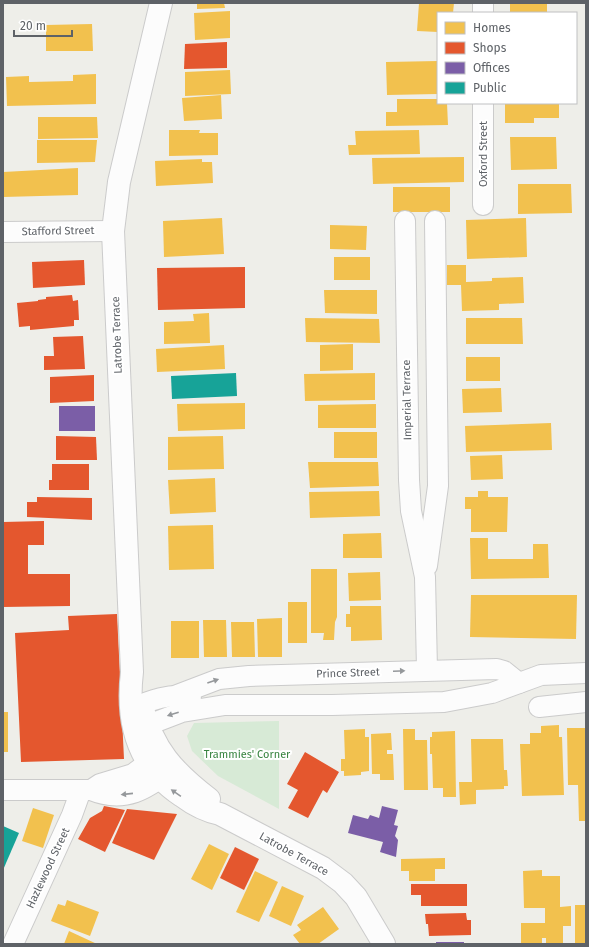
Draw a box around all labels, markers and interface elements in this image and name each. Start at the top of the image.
scale bar [14,12,72,38]
legend [437,12,577,104]
text: 20 m [20,19,46,33]
text: Homes [473,21,511,35]
text: Shops [473,41,507,55]
text: Offices [473,61,510,75]
text: Public [473,81,507,95]
street label: Oxford Street [477,121,490,187]
street label: Stafford Street [21,224,95,238]
street label: Latrobe Terrace [109,296,125,374]
street label: Imperial Terrace [400,360,414,440]
street label: Prince Street [316,665,380,681]
one-way arrow [393,668,405,675]
one-way arrow [208,678,220,684]
one-way arrow [167,712,179,718]
park label: Trammies' Corner [204,748,291,761]
one-way arrow [171,789,182,797]
one-way arrow [121,791,133,797]
street label: Hazlewood Street [24,826,72,910]
street label: Latrobe Terrace [257,830,331,878]

